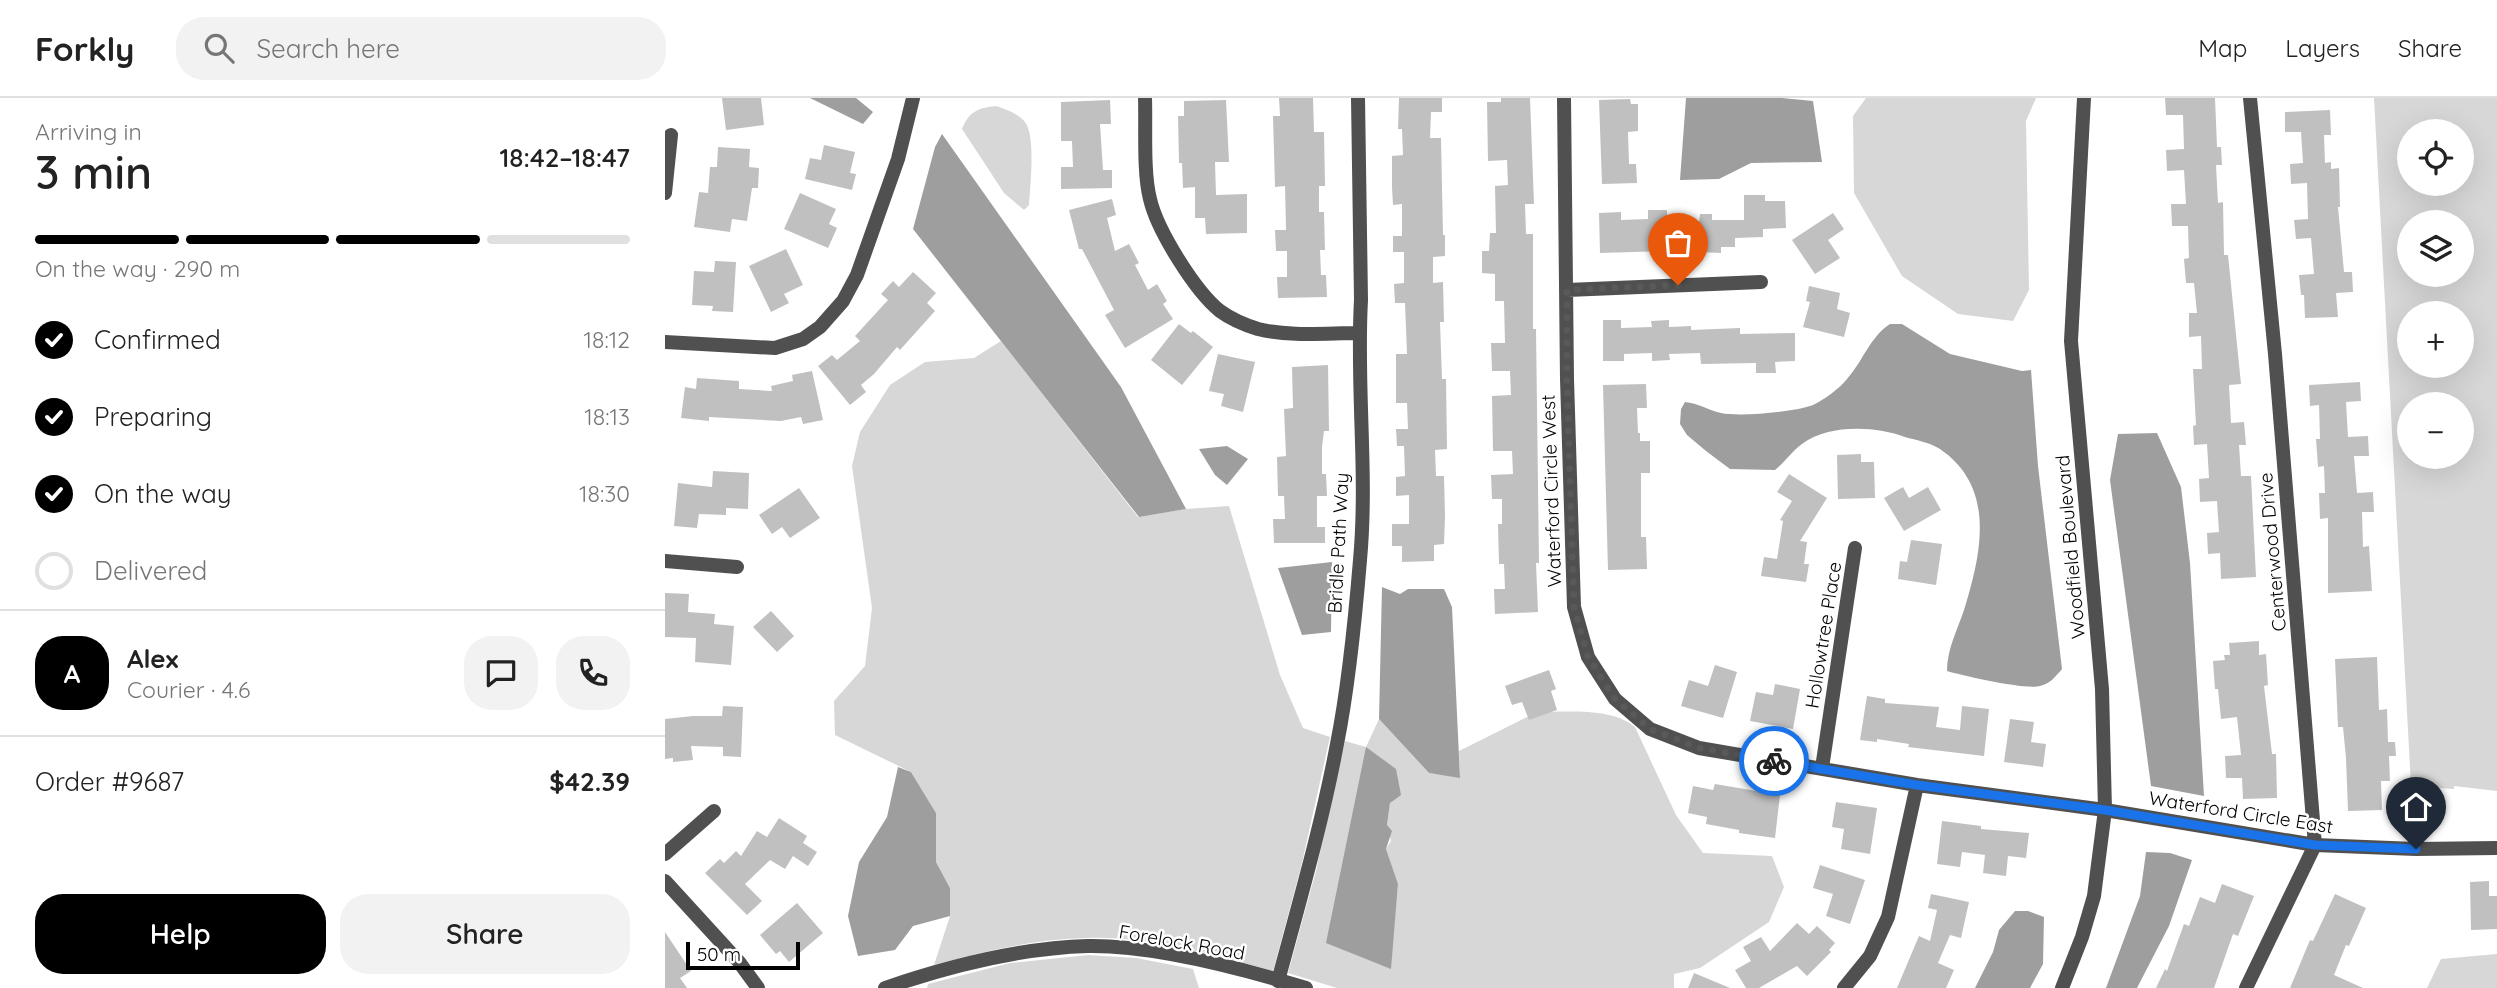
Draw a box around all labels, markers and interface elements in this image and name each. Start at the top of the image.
search box [176,17,666,80]
text: Forkly [35,28,134,69]
icon: search [200,29,238,67]
text: Search here [256,32,400,65]
text: Map [2198,33,2247,63]
text: Layers [2285,33,2360,63]
text: Share [2398,33,2462,63]
text: Arriving in [35,117,142,146]
map controls [2397,119,2474,469]
button: locate [2397,119,2474,196]
text: 18:42–18:47 [499,141,630,174]
text: 3 min [35,143,152,201]
button: layers [2397,210,2474,287]
pin [1648,213,1708,285]
icon: bag [1659,224,1697,262]
text: On the way · 290 m [35,254,240,283]
button: + [2397,301,2474,378]
icon: check [35,321,73,359]
text: Confirmed [94,323,221,356]
text: 18:12 [584,325,630,354]
button: − [2397,392,2474,469]
street label: Waterford Circle West [1536,394,1566,588]
icon: check [35,398,73,436]
text: Preparing [94,400,212,433]
text: 18:13 [584,402,630,431]
street label: Woodfield Boulevard [2050,454,2090,640]
street label: Bridle Path Way [1322,472,1354,614]
street label: Centerwood Drive [2253,472,2291,632]
icon: check [35,475,73,513]
text: On the way [94,477,232,510]
text: 18:30 [579,479,630,508]
text: Delivered [94,554,207,587]
street label: Hollowtree Place [1800,560,1846,710]
button: chat [464,636,538,710]
button: phone [556,636,630,710]
text: Alex [127,642,178,675]
text: A [64,657,80,690]
text: Courier · 4.6 [127,675,250,704]
courier [1739,726,1809,796]
icon: bike [1755,742,1793,780]
text: Order #9687 [35,765,184,798]
text: $42.39 [549,765,630,798]
pin [2386,777,2446,849]
street label: Waterford Circle East [2147,786,2335,838]
icon: home [2397,788,2435,826]
button: Help [35,894,326,974]
button: Share [340,894,630,974]
street label: Forelock Road [1117,919,1247,965]
scale bar [686,939,800,971]
text: 50 m [697,942,741,966]

